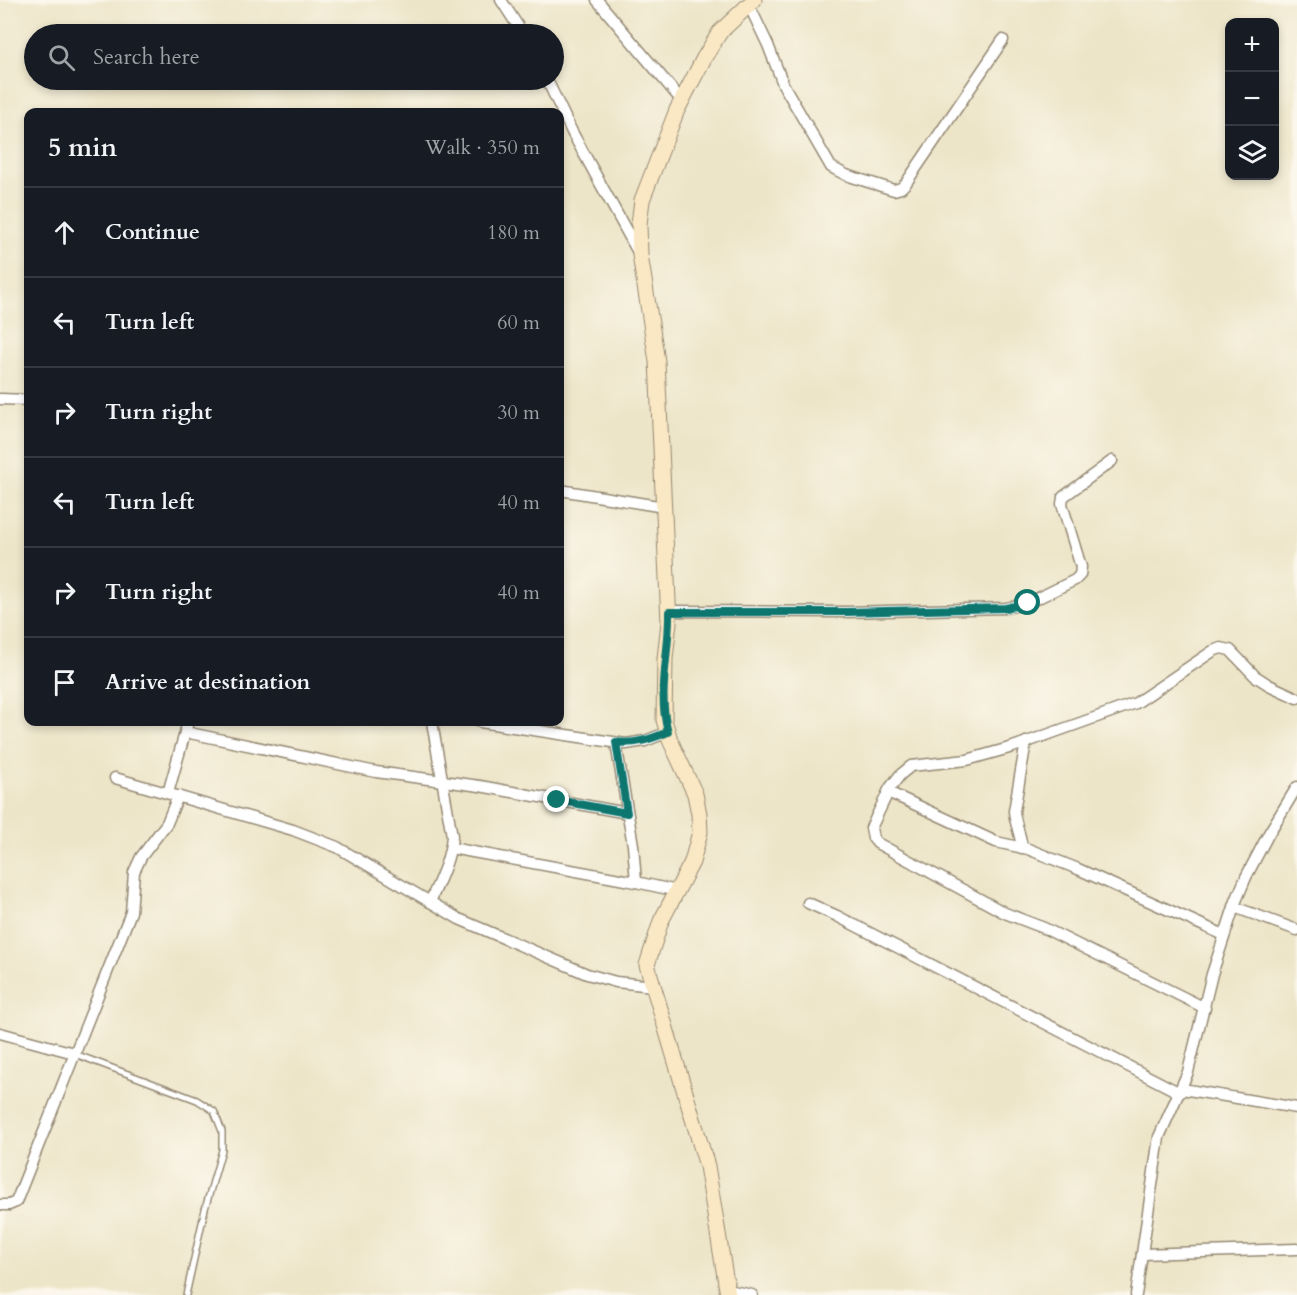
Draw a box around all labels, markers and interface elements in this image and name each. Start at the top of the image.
map controls [1225,18,1279,180]
button: + [1225,18,1279,72]
search box [24,24,564,90]
icon: search [45,41,78,74]
text: Search here [93,42,200,72]
button: − [1225,72,1279,126]
button: layers [1225,126,1279,180]
text: 5 min [48,130,117,165]
text: Walk · 350 m [425,134,540,161]
icon: ahead [48,216,81,249]
text: Continue [105,217,200,247]
text: 180 m [487,219,540,246]
icon: left [48,306,81,339]
text: Turn left [105,307,194,337]
text: 60 m [497,309,540,336]
icon: right [48,396,81,429]
text: Turn right [105,397,212,427]
text: 30 m [497,399,540,426]
icon: left [48,486,81,519]
text: Turn left [105,487,194,517]
text: 40 m [497,489,540,516]
icon: right [48,576,81,609]
text: Turn right [105,577,212,607]
text: 40 m [497,579,540,606]
route start [1014,589,1040,615]
icon: arrive [48,666,81,699]
text: Arrive at destination [105,667,310,697]
route end [543,786,569,812]

